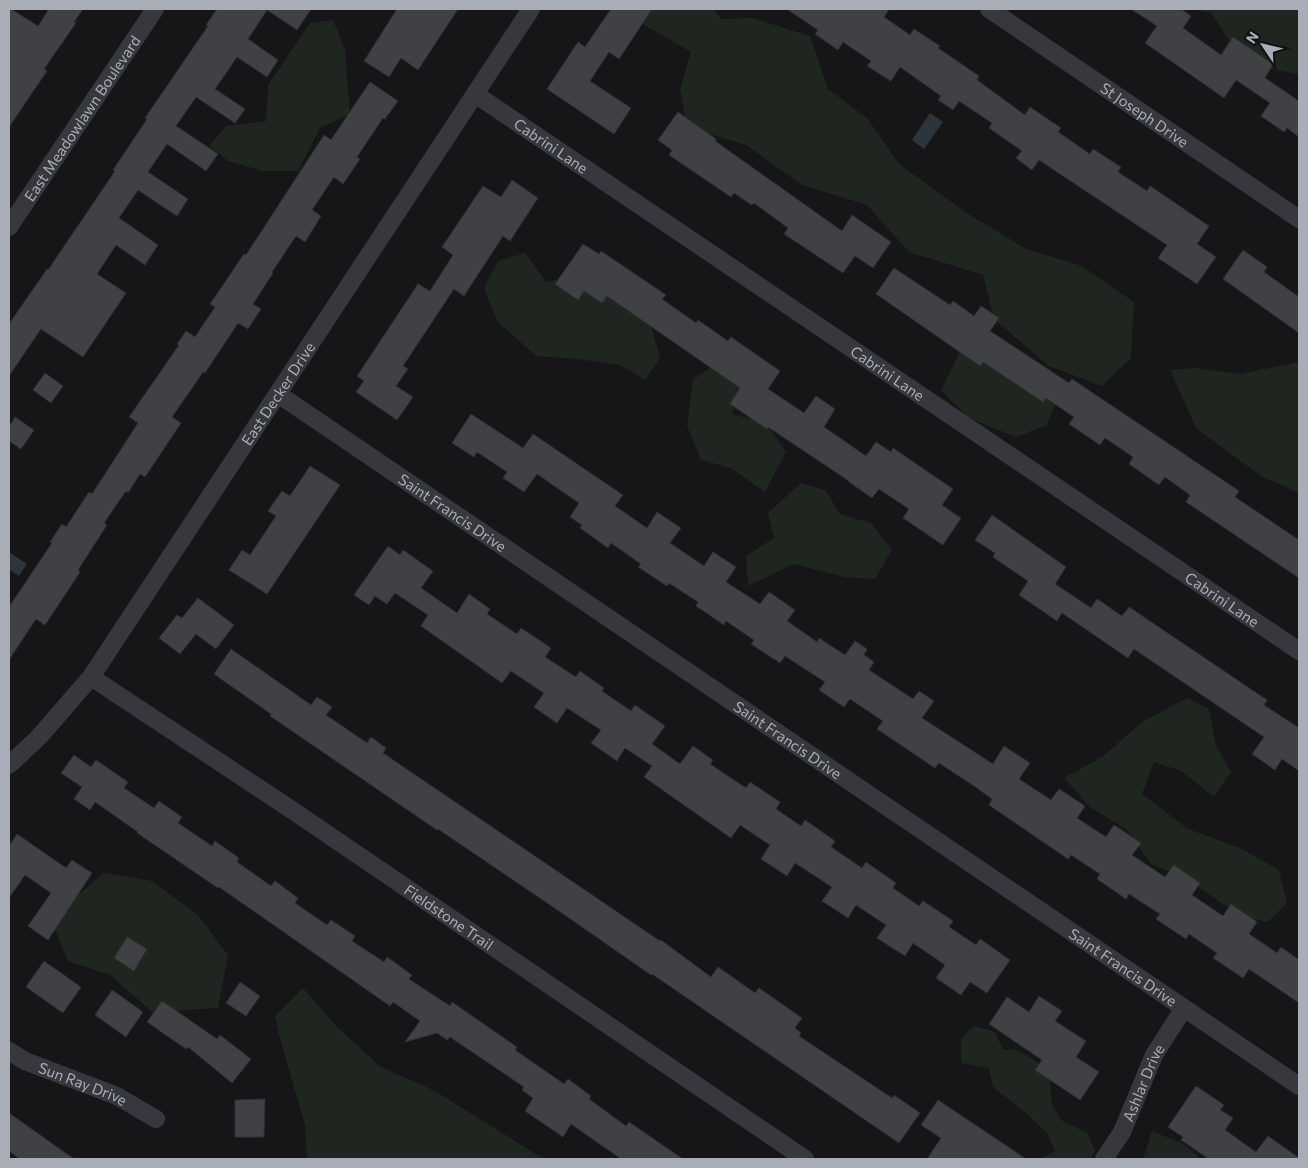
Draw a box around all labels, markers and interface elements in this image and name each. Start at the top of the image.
north arrow [1238,20,1288,70]
text: N [1242,28,1262,46]
street label: East Meadowlawn Boulevard [20,32,144,204]
street label: St Joseph Drive [1097,78,1192,151]
street label: Cabrini Lane [511,114,592,177]
street label: East Decker Drive [237,338,318,448]
street label: Cabrini Lane [847,342,928,404]
street label: Saint Francis Drive [395,470,510,555]
street label: Cabrini Lane [1182,568,1263,631]
street label: Saint Francis Drive [731,697,845,782]
street label: Fieldstone Trail [401,880,497,954]
street label: Saint Francis Drive [1066,924,1180,1010]
street label: Ashlar Drive [1118,1040,1168,1124]
street label: Sun Ray Drive [36,1058,131,1109]

